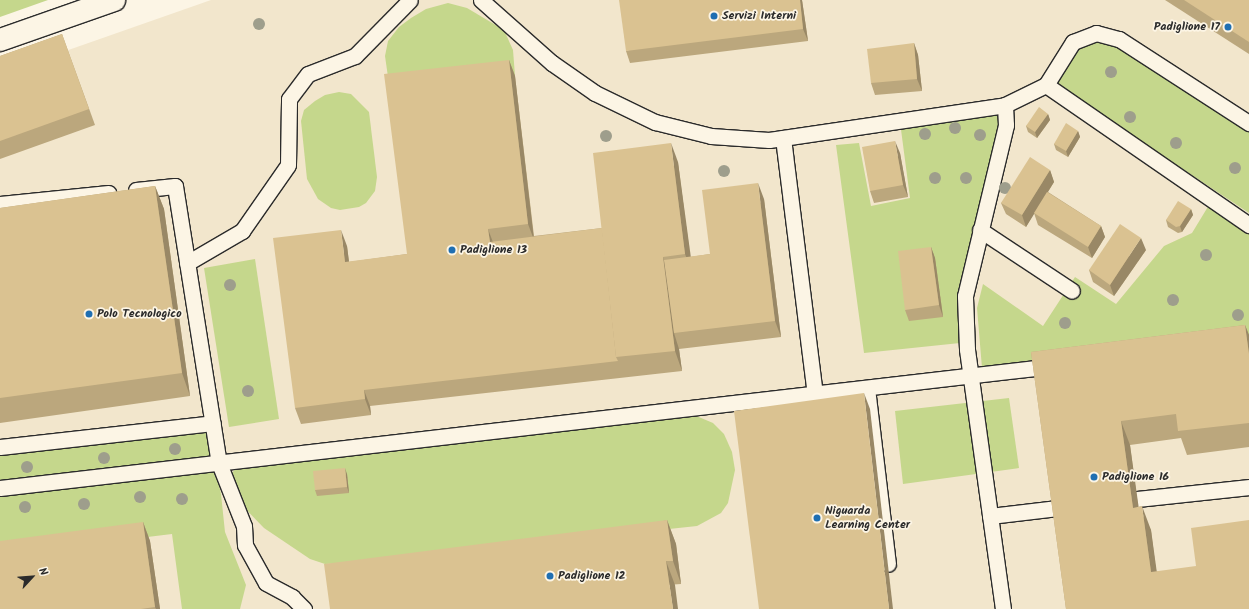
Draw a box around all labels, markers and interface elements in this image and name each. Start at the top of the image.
place label: Servizi Interni [722,9,796,23]
marker: Servizi Interni [709,11,719,21]
place label: Padiglione 17 [1154,20,1220,34]
marker: Padiglione 17 [1223,22,1233,32]
place label: Padiglione 13 [460,243,527,257]
marker: Padiglione 13 [447,245,457,255]
place label: Polo Tecnologico [97,307,182,321]
marker: Polo Tecnologico [84,309,94,319]
place label: Padiglione 16 [1102,470,1169,484]
marker: Padiglione 16 [1089,472,1099,482]
place label: Niguarda Learning Center [825,504,910,532]
marker: Niguarda Learning Center [812,513,822,523]
north arrow [12,557,52,597]
text: N [33,565,52,579]
place label: Padiglione 12 [558,569,626,583]
marker: Padiglione 12 [545,571,555,581]

